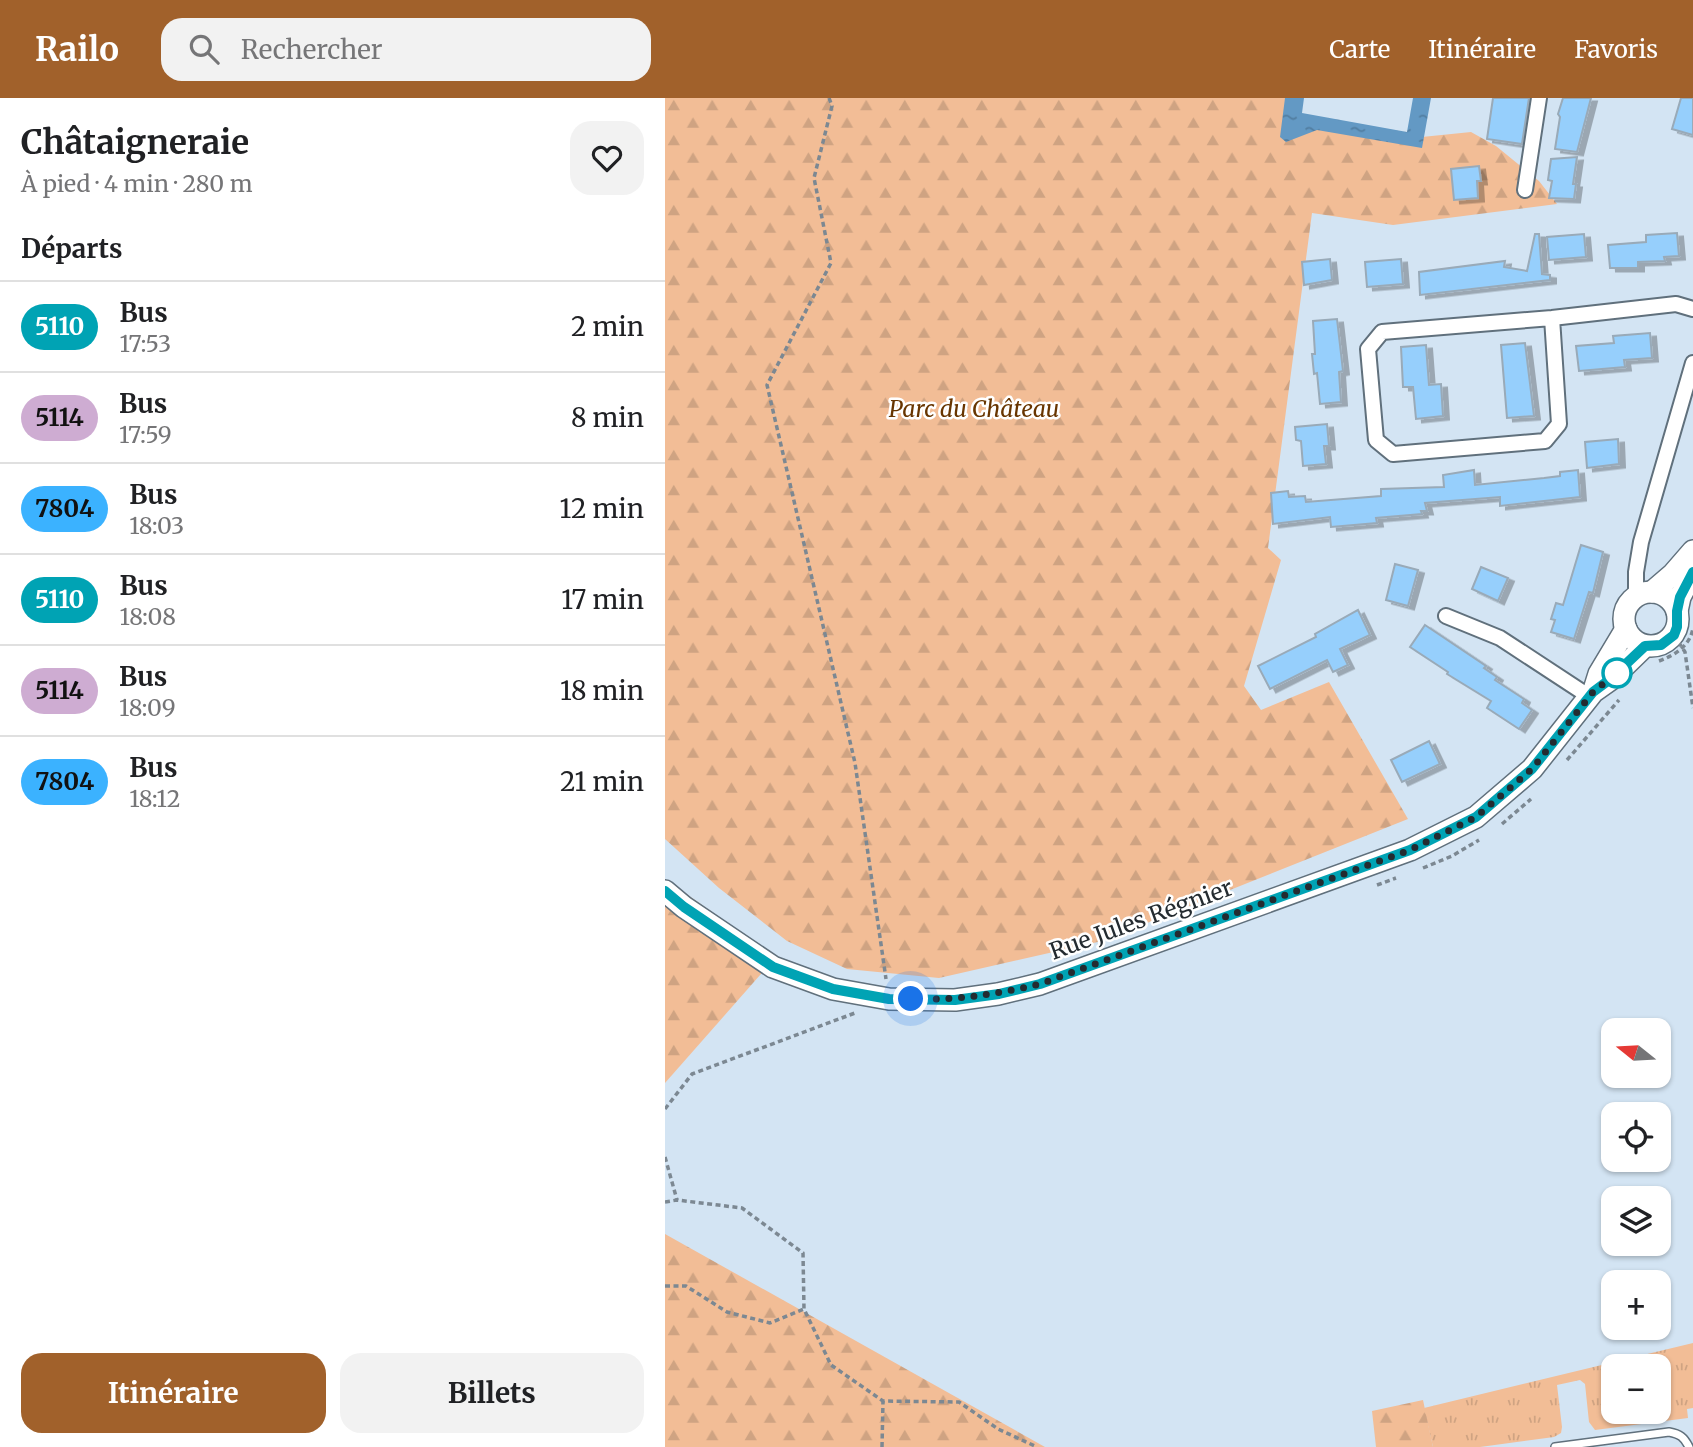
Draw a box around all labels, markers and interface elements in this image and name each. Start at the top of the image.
search box [161,18,651,81]
text: Railo [35,29,119,70]
icon: search [185,30,223,68]
text: Rechercher [241,33,382,66]
text: Carte [1329,34,1390,65]
text: Itinéraire [1428,34,1536,65]
text: Favoris [1574,34,1658,65]
button: heart [570,121,644,195]
text: Châtaigneraie [21,122,249,163]
text: À pied · 4 min · 280 m [21,169,253,198]
text: Départs [21,232,122,265]
text: Bus [119,296,168,329]
text: 2 min [571,310,644,343]
text: 5110 [35,311,84,342]
text: 17:53 [119,329,171,358]
text: Bus [119,387,167,420]
park label: Parc du Château [889,394,1059,423]
text: 8 min [571,401,644,434]
text: 5114 [35,402,84,433]
text: 17:59 [119,420,172,449]
text: Bus [129,478,177,511]
text: 12 min [560,492,644,525]
text: 7804 [35,493,94,524]
text: 18:03 [129,511,184,540]
text: Bus [119,569,168,602]
text: 17 min [561,583,644,616]
text: 5110 [35,584,84,615]
text: 18:08 [119,602,176,631]
unlabelled marker [1602,658,1632,688]
text: Bus [119,660,167,693]
text: 18 min [560,674,644,707]
text: 5114 [35,675,84,706]
text: 18:09 [119,693,176,722]
text: Bus [129,751,177,784]
text: 21 min [560,765,644,798]
text: 7804 [35,766,94,797]
text: 18:12 [129,784,180,813]
street label: Rue Jules Régnier [1045,872,1237,966]
your location [893,981,928,1016]
north arrow [1601,1018,1671,1088]
map controls [1601,1018,1671,1424]
button: locate [1601,1102,1671,1172]
button: layers [1601,1186,1671,1256]
button: + [1601,1270,1671,1340]
button: Itinéraire [21,1353,326,1433]
button: Billets [340,1353,644,1433]
button: − [1601,1354,1671,1424]

